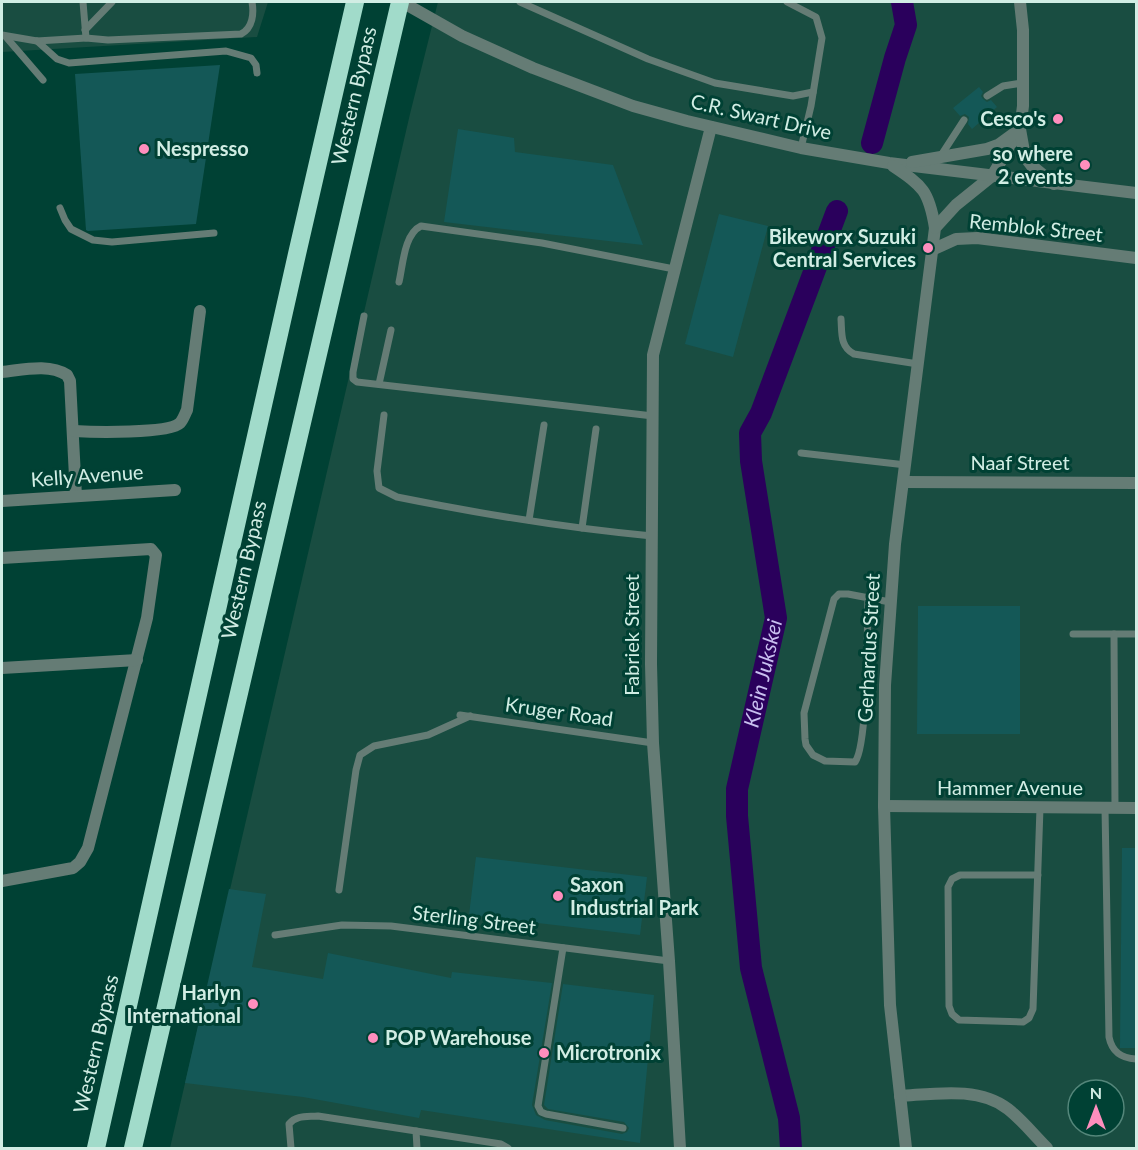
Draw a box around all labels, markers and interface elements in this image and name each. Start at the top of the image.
street label: Western Bypass [325,24,381,167]
street label: C.R. Swart Drive [688,88,834,144]
place label: Cesco's [980,106,1046,130]
marker: Cesco's [1051,112,1065,126]
place label: Nespresso [156,136,249,160]
place label: so where 2 events [992,141,1073,188]
marker: Nespresso [137,142,151,156]
marker: so where 2 events [1078,158,1092,172]
street label: Remblok Street [968,208,1104,246]
place label: Bikeworx Suzuki Central Services [769,224,916,271]
marker: Bikeworx Suzuki Central Services [921,241,935,255]
street label: Naaf Street [970,450,1070,474]
street label: Kelly Avenue [30,459,144,491]
street label: Western Bypass [215,498,271,641]
street label: Gerhardus Street [852,573,884,723]
street label: Fabriek Street [619,574,643,696]
water label: Klein Jukskei [737,616,786,730]
street label: Kruger Road [504,692,615,730]
street label: Hammer Avenue [937,775,1083,799]
place label: Saxon Industrial Park [570,872,699,919]
marker: Saxon Industrial Park [551,889,565,903]
street label: Sterling Street [411,900,537,938]
street label: Western Bypass [67,972,123,1115]
place label: Harlyn International [127,980,241,1027]
marker: Harlyn International [246,997,260,1011]
place label: POP Warehouse [385,1025,532,1049]
marker: POP Warehouse [366,1031,380,1045]
place label: Microtronix [556,1040,661,1064]
marker: Microtronix [537,1046,551,1060]
north arrow [1066,1078,1126,1138]
text: N [1090,1083,1102,1102]

